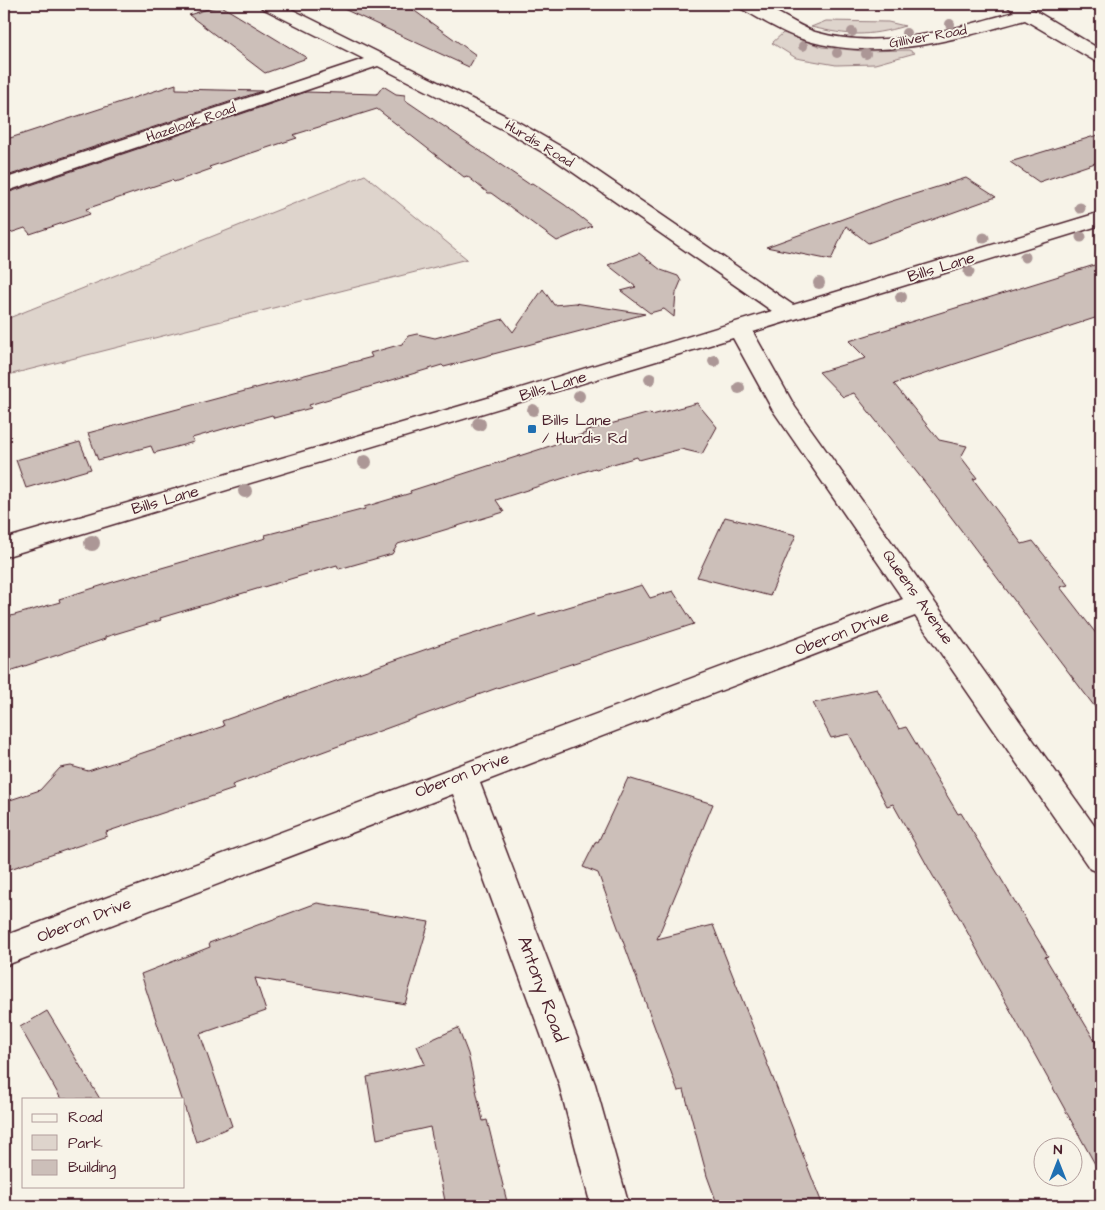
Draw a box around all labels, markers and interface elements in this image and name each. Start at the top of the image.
street label: Gilliver Road [888,20,968,54]
street label: Hazeloak Road [143,98,239,148]
street label: Hurdis Road [501,115,577,173]
street label: Bills Lane [905,246,978,288]
street label: Bills Lane [517,365,590,407]
place label: Bills Lane / Hurdis Rd [542,409,627,449]
marker: Bills Lane / Hurdis Rd [526,423,538,435]
street label: Bills Lane [129,480,202,520]
street label: Queens Avenue [877,545,959,649]
street label: Oberon Drive [792,605,893,661]
street label: Oberon Drive [412,747,513,803]
street label: Oberon Drive [34,892,135,948]
street label: Antony Road [509,932,574,1046]
legend [22,1098,185,1188]
text: Road [68,1107,103,1128]
text: Park [68,1133,103,1154]
north arrow [1032,1138,1082,1188]
text: N [1054,1140,1063,1160]
text: Building [68,1157,116,1179]

